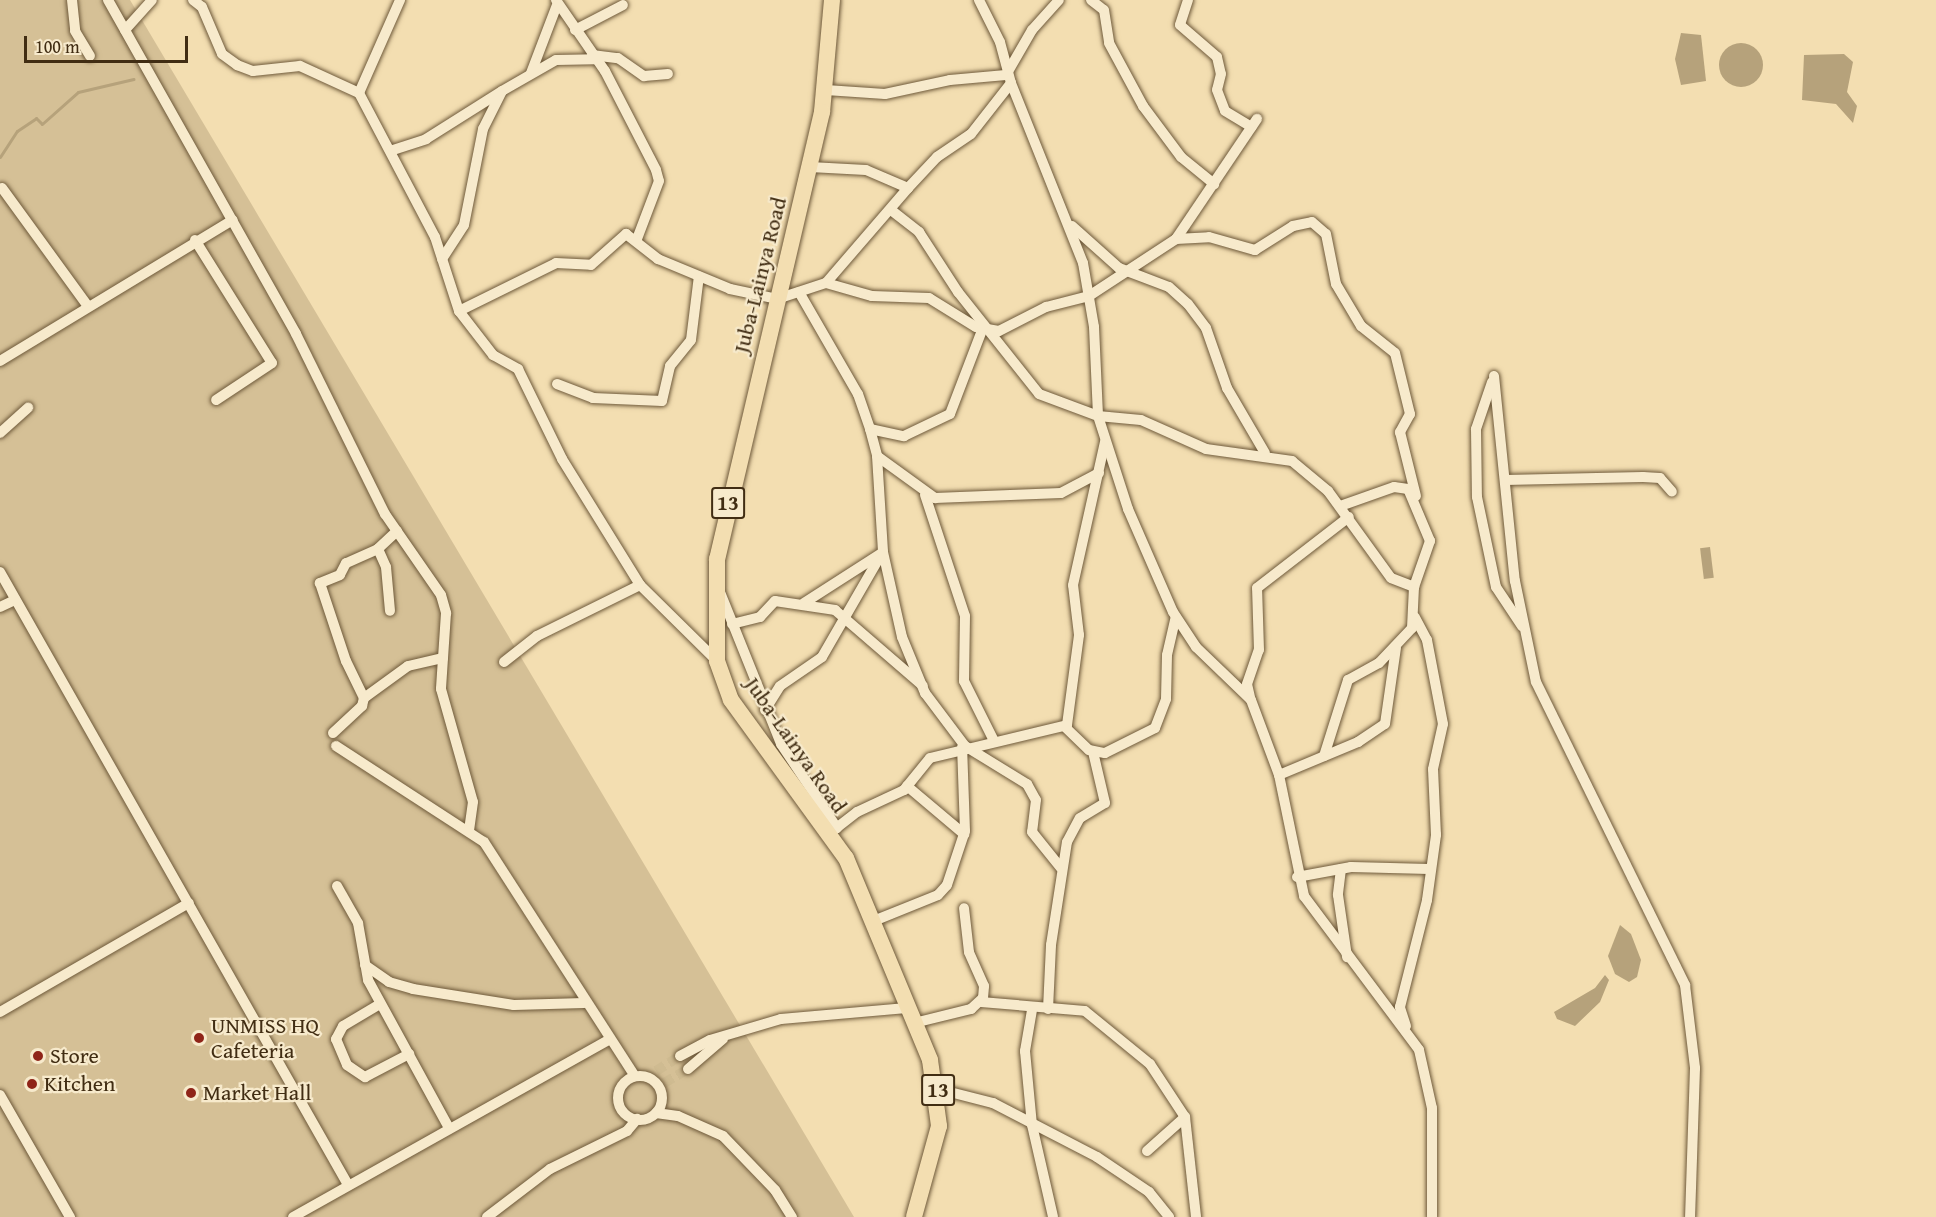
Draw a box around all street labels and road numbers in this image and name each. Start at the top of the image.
street label: Juba-Lainya Road [728,194,792,356]
road number: 13 [710,485,746,521]
street label: Juba-Lainya Road [739,672,853,818]
road number: 13 [920,1072,956,1108]

